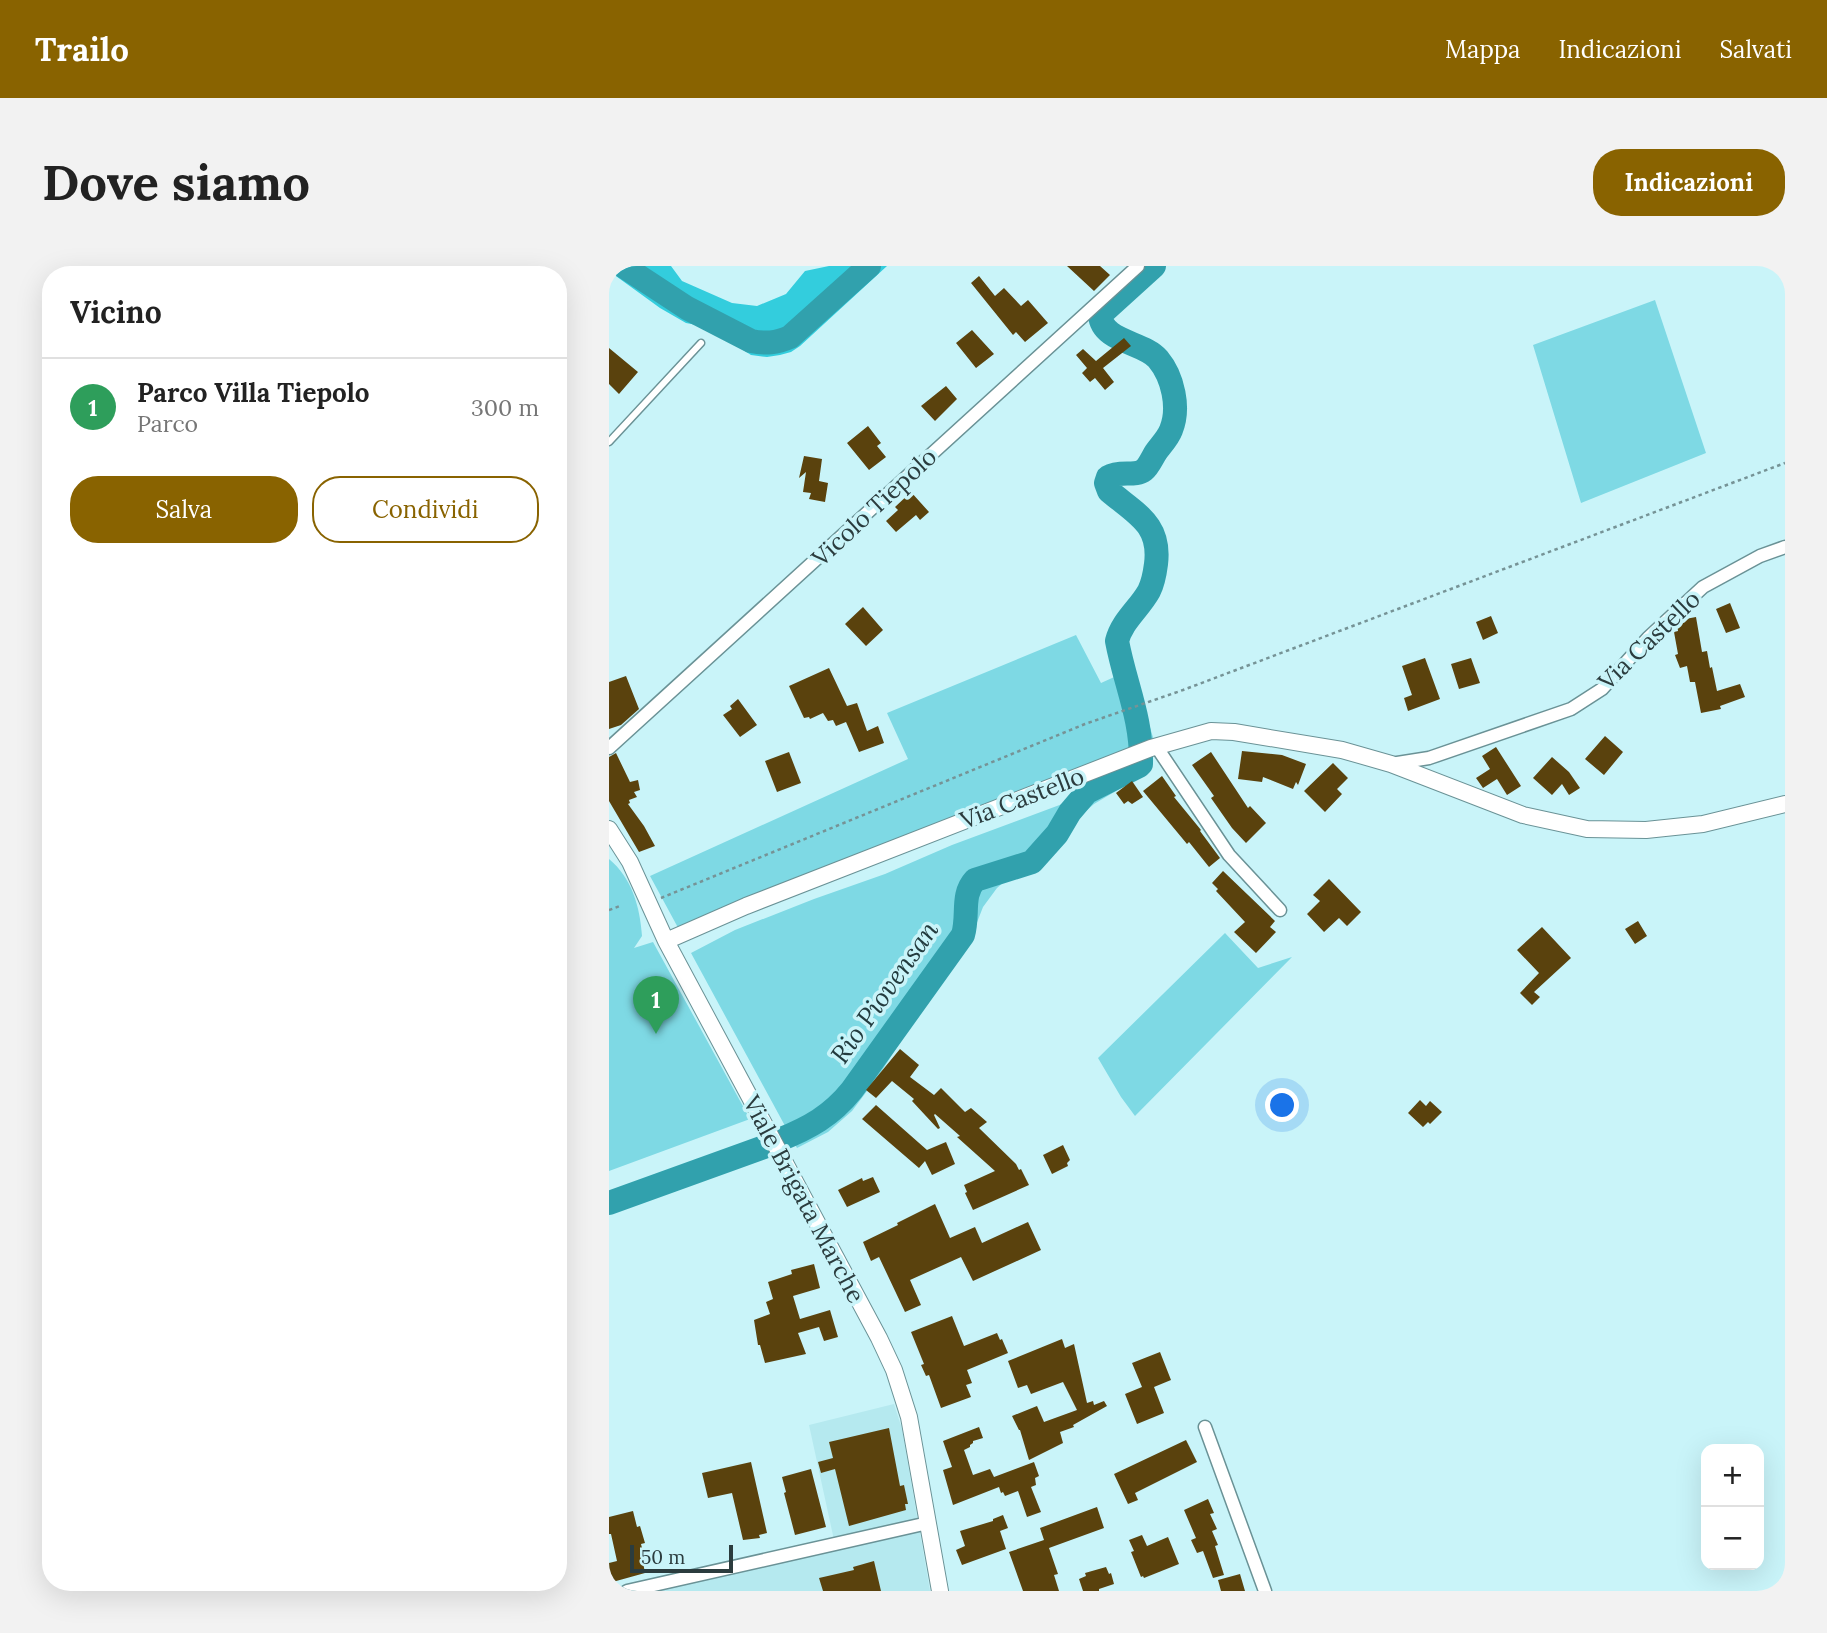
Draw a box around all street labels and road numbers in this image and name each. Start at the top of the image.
street label: Vicolo Tiepolo [804,441,943,573]
street label: Via Castello [1591,584,1707,697]
street label: Via Castello [955,760,1088,836]
street label: Viale Brigata Marche [736,1089,872,1308]

